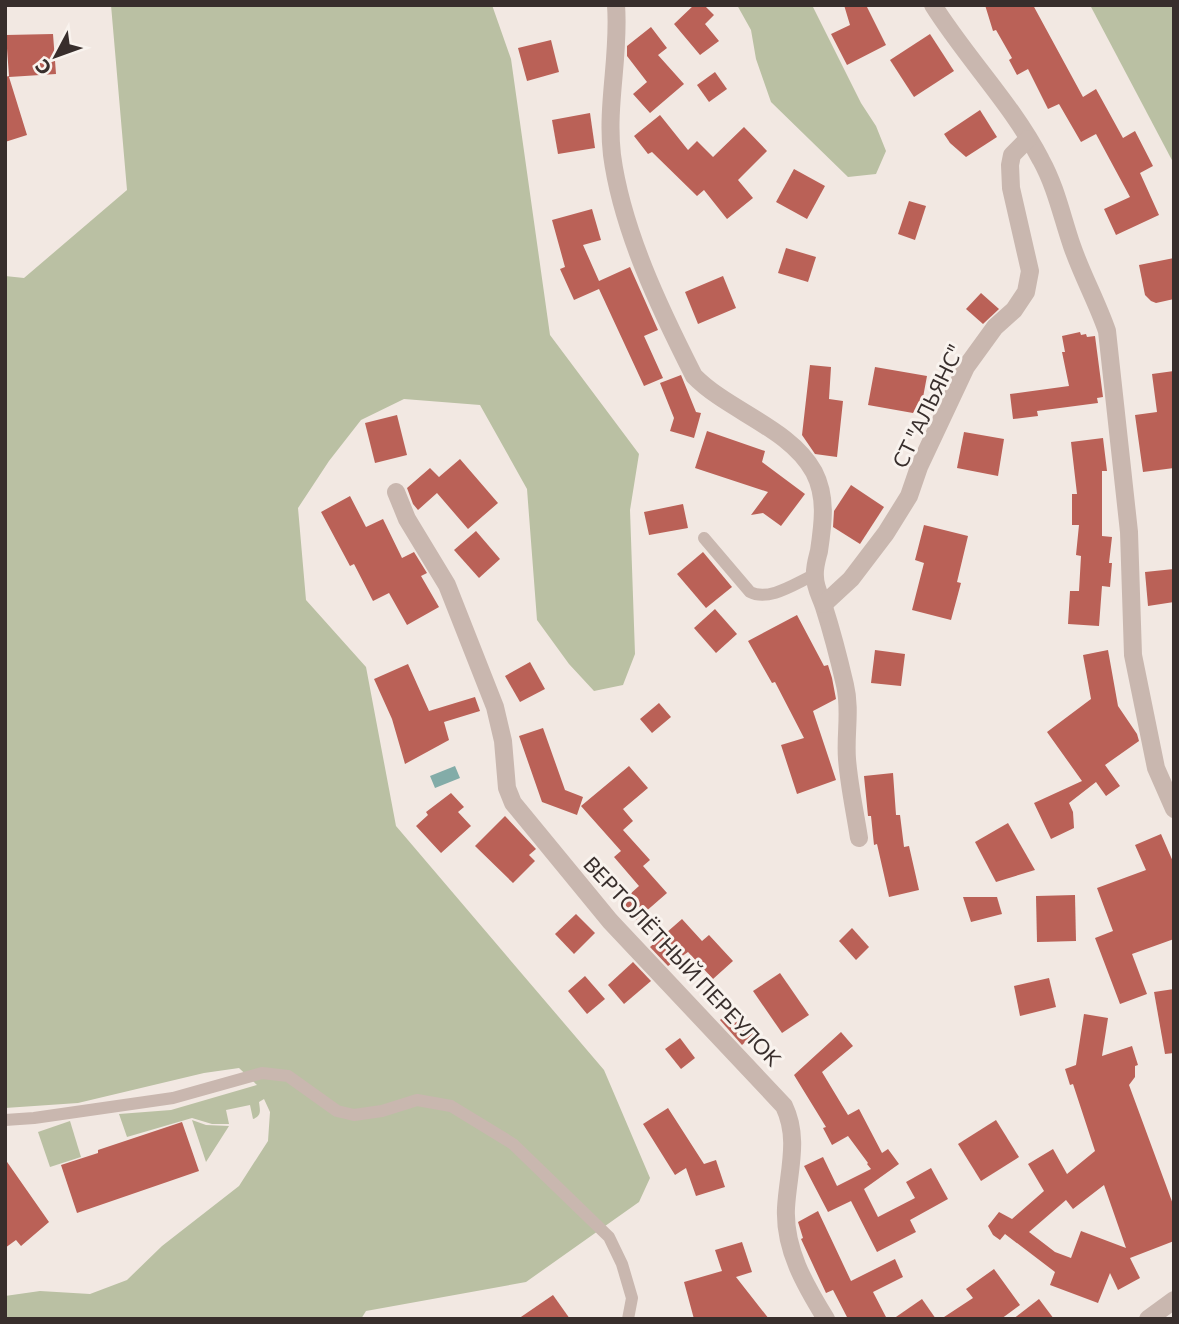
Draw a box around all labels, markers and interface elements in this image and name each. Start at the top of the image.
north arrow [21,21,91,91]
text: С [30,55,56,80]
street label: СТ "АЛЬЯНС" [886,340,968,472]
street label: ВЕРТОЛЁТНЫЙ ПЕРЕУЛОК [579,851,787,1071]

